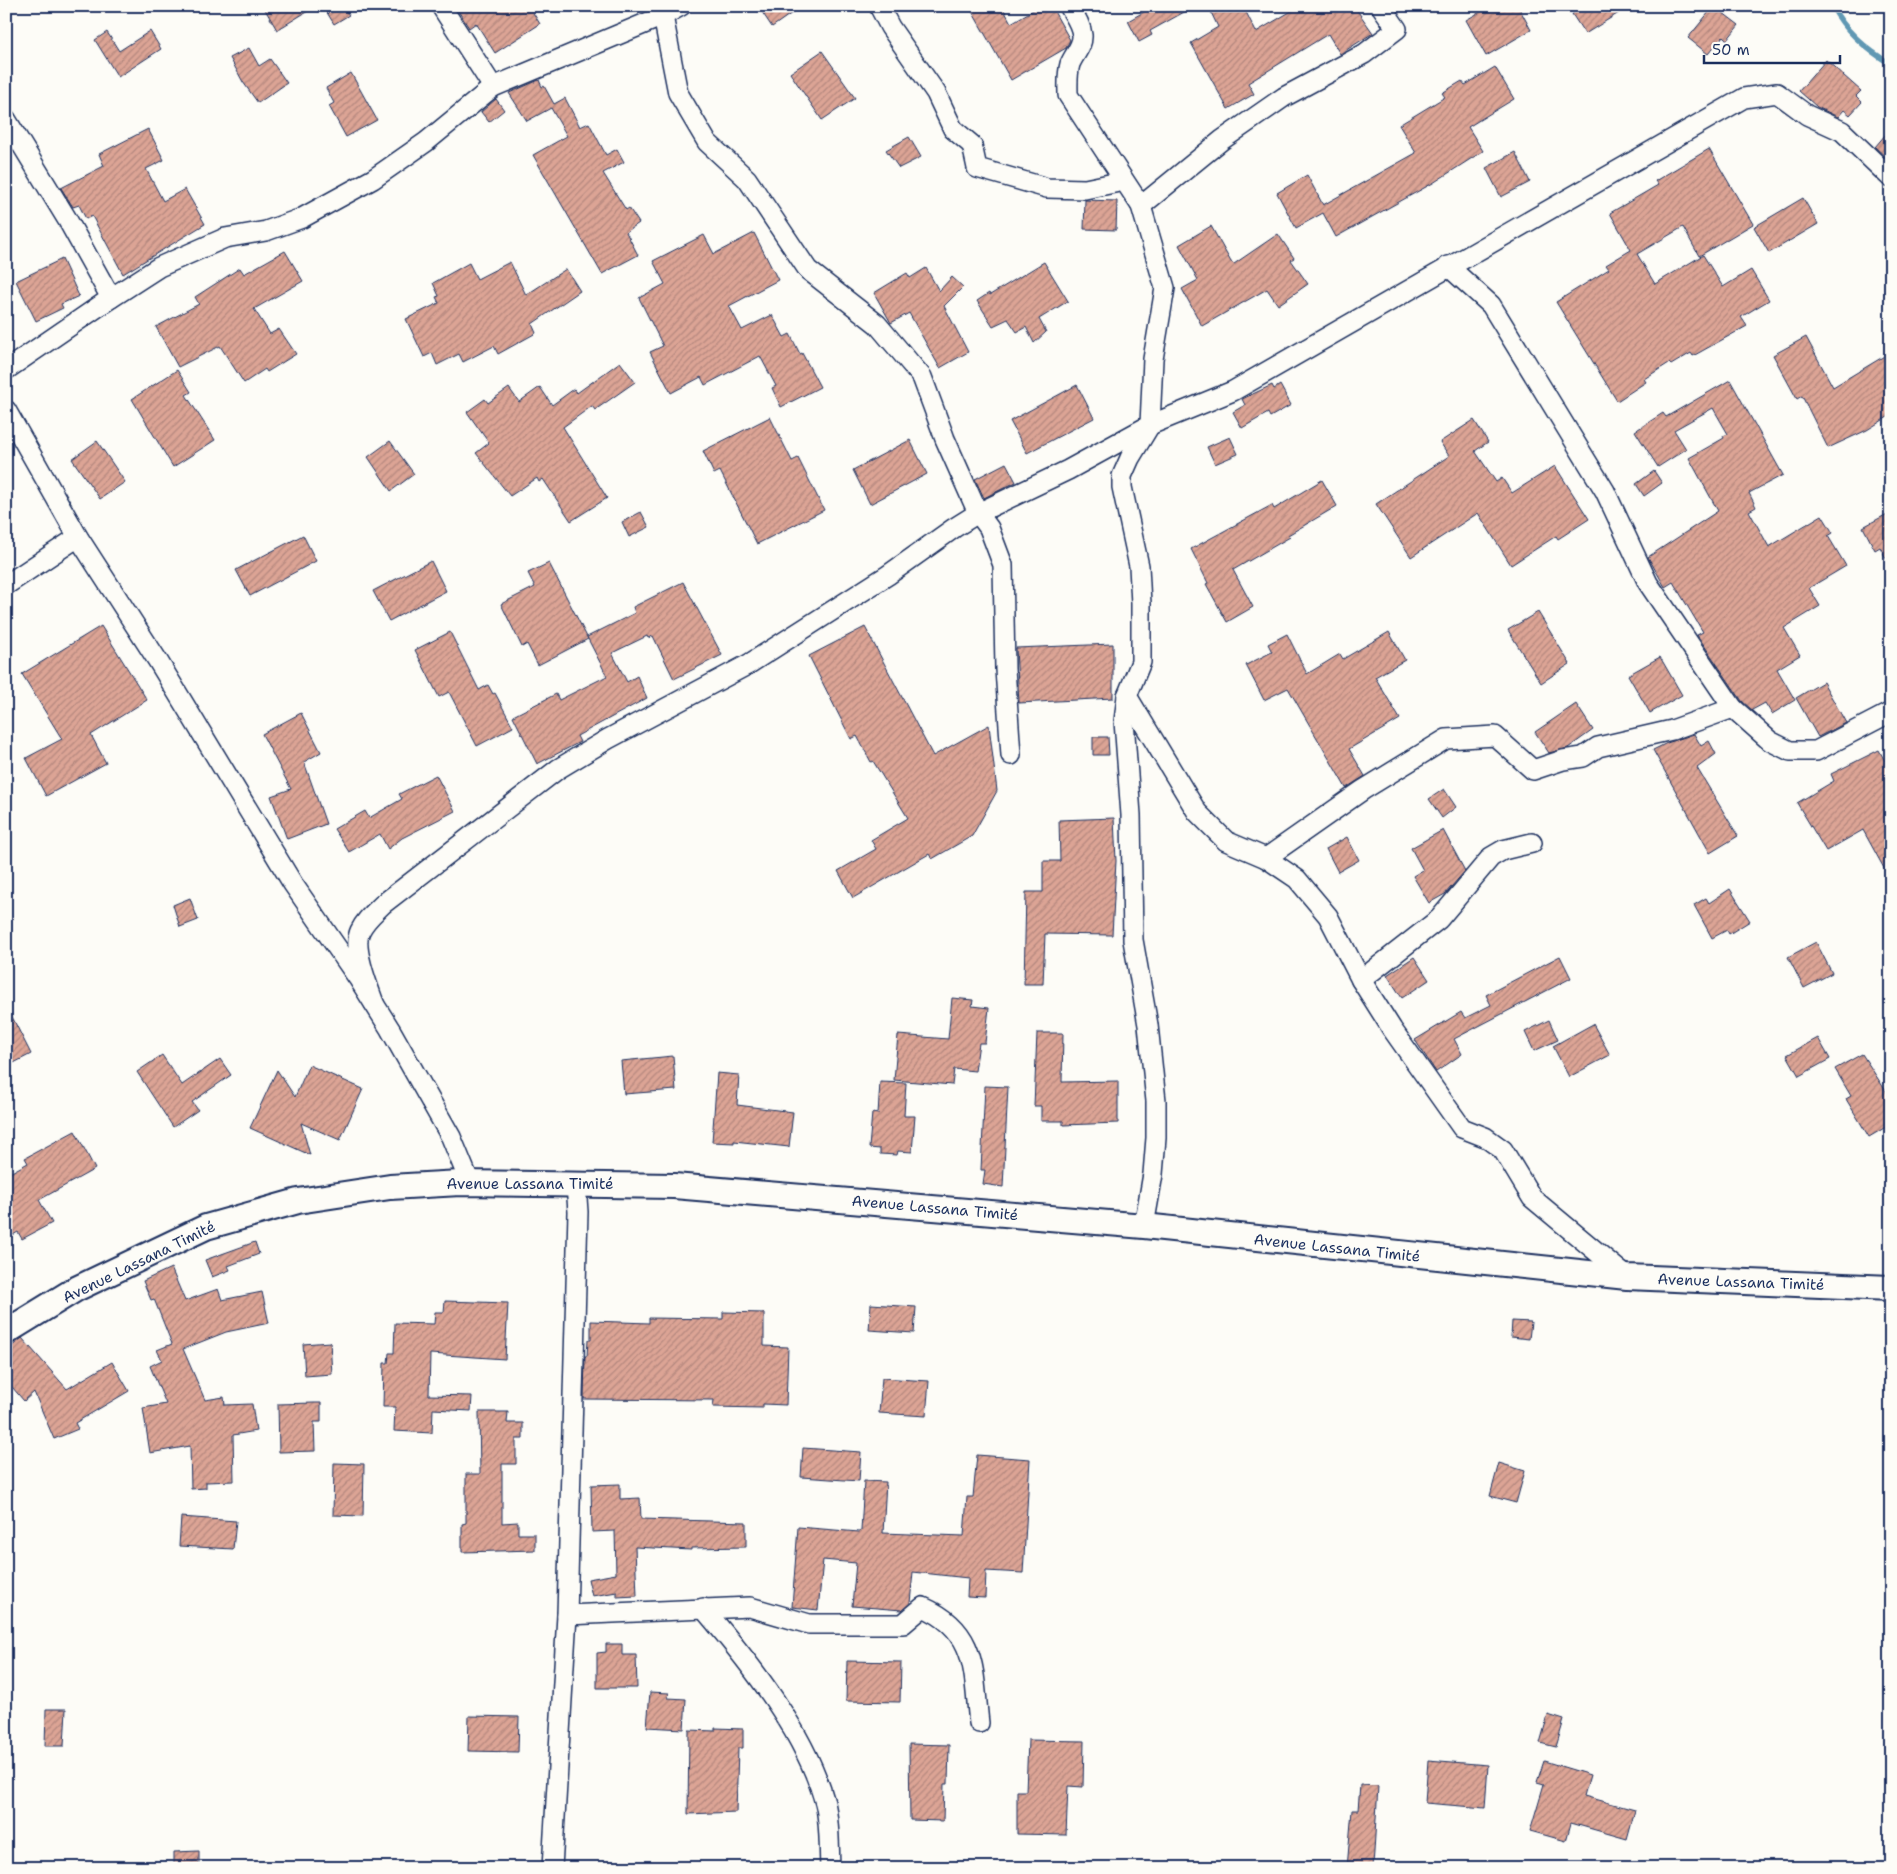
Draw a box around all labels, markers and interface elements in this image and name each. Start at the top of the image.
scale bar [1704,32,1841,64]
text: 50 m [1712,40,1750,60]
street label: Avenue Lassana Timité [446,1174,614,1194]
street label: Avenue Lassana Timité [851,1191,1019,1225]
street label: Avenue Lassana Timité [59,1216,219,1308]
street label: Avenue Lassana Timité [1253,1229,1421,1267]
street label: Avenue Lassana Timité [1657,1269,1825,1295]

